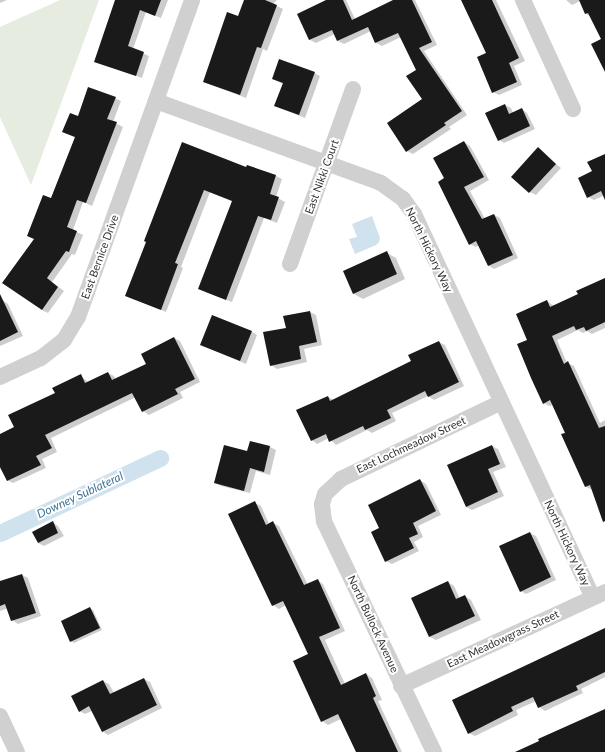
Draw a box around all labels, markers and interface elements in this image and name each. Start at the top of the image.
street label: East Nikki Court [302,138,342,216]
street label: North Hickory Way [403,205,455,295]
street label: East Bernice Drive [79,213,121,301]
street label: East Lochmeadow Street [354,414,468,476]
water label: Downey Sublateral [34,469,126,521]
street label: North Hickory Way [541,498,593,588]
street label: North Bullock Avenue [345,573,401,675]
street label: East Meadowgrass Street [445,607,561,671]

